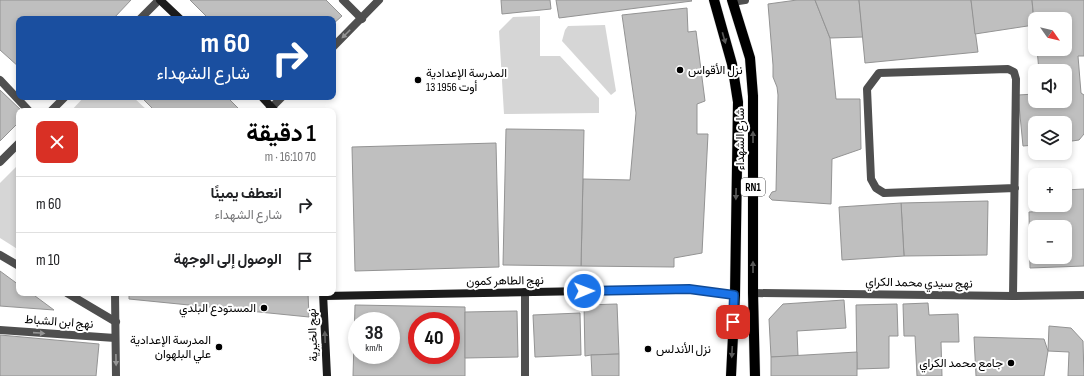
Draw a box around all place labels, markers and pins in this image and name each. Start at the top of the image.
place label: نزل الأقواس [688,63,743,78]
marker: نزل الأقواس [675,65,685,75]
place label: المدرسة الإعدادية 13 أوت 1956 [426,66,507,95]
marker: المدرسة الإعدادية 13 أوت 1956 [413,75,423,85]
place label: المستودع البلدي [179,301,256,318]
marker: المستودع البلدي [259,303,269,313]
pin [716,305,750,339]
place label: المدرسة الإعدادية علي البلهوان [130,333,211,364]
marker: المدرسة الإعدادية علي البلهوان [214,342,224,352]
place label: نزل الأندلس [656,342,711,357]
marker: نزل الأندلس [643,344,653,354]
place label: جامع محمد الكراي [919,356,1003,373]
marker: جامع محمد الكراي [1006,358,1016,368]

